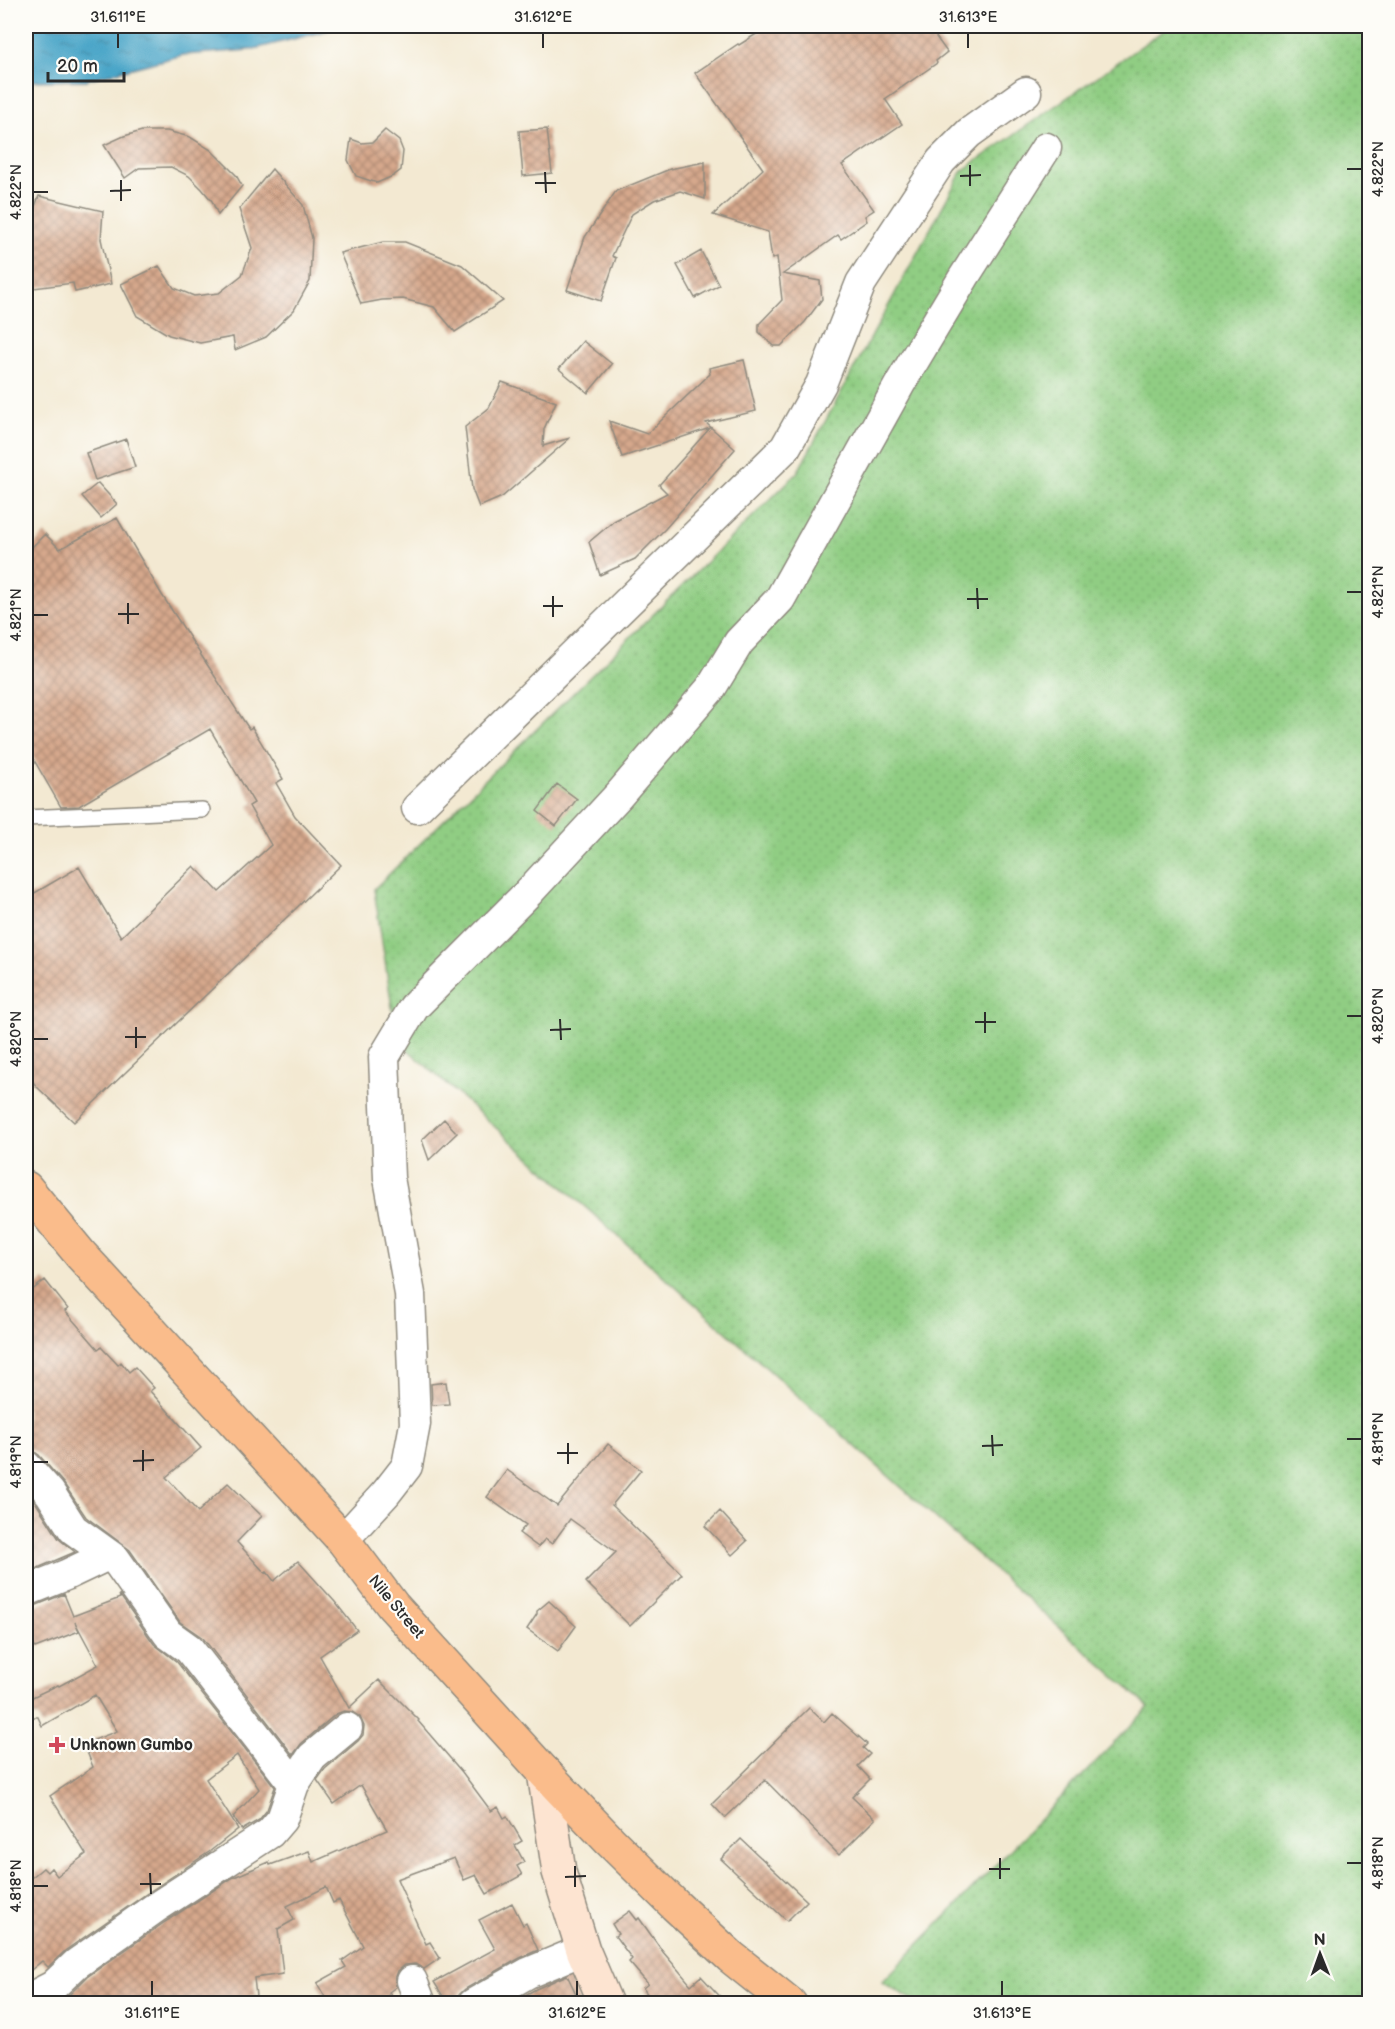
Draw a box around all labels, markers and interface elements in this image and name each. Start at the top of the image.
text: 31.611°E [90,8,146,27]
text: 31.612°E [514,8,572,27]
text: 31.613°E [939,8,997,27]
scale bar [48,45,124,83]
text: 20 m [57,56,98,77]
text: 4.822°N [1369,141,1388,197]
text: 4.822°N [7,164,26,220]
text: 4.821°N [1369,565,1388,619]
text: 4.821°N [7,588,26,642]
text: 4.820°N [1369,988,1388,1044]
text: 4.820°N [7,1011,26,1067]
text: 4.819°N [1369,1412,1388,1466]
text: 4.819°N [7,1435,26,1489]
street label: Nile Street [364,1572,428,1643]
marker: Unknown Gumbo [48,1736,66,1754]
place label: Unknown Gumbo [70,1736,193,1755]
text: 4.818°N [1369,1836,1388,1890]
text: 4.818°N [7,1859,26,1913]
north arrow [1290,1924,1350,1984]
text: N [1314,1931,1326,1950]
text: 31.611°E [124,2004,180,2023]
text: 31.612°E [548,2004,606,2023]
text: 31.613°E [973,2004,1031,2023]

